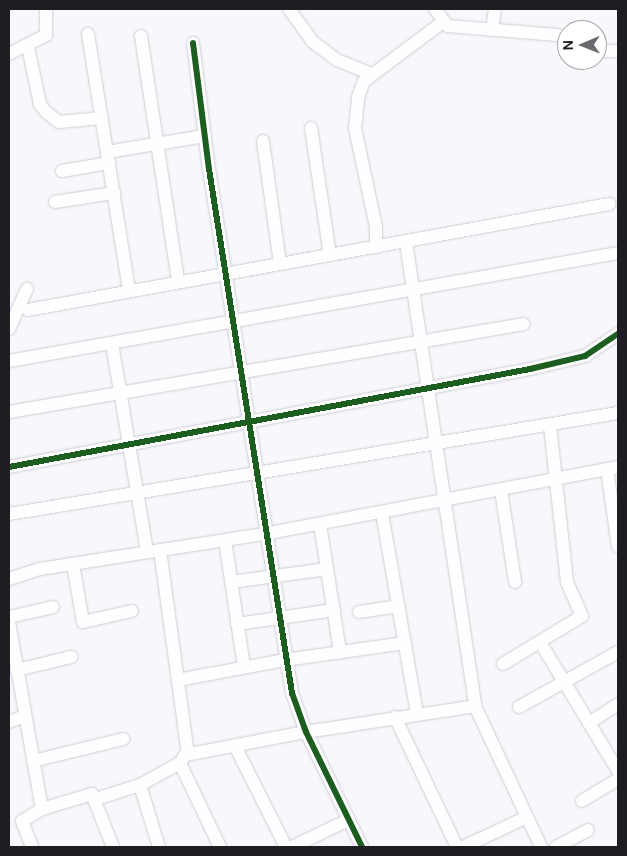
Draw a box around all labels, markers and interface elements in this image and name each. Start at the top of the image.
north arrow [557,20,607,70]
text: N [559,40,577,51]

